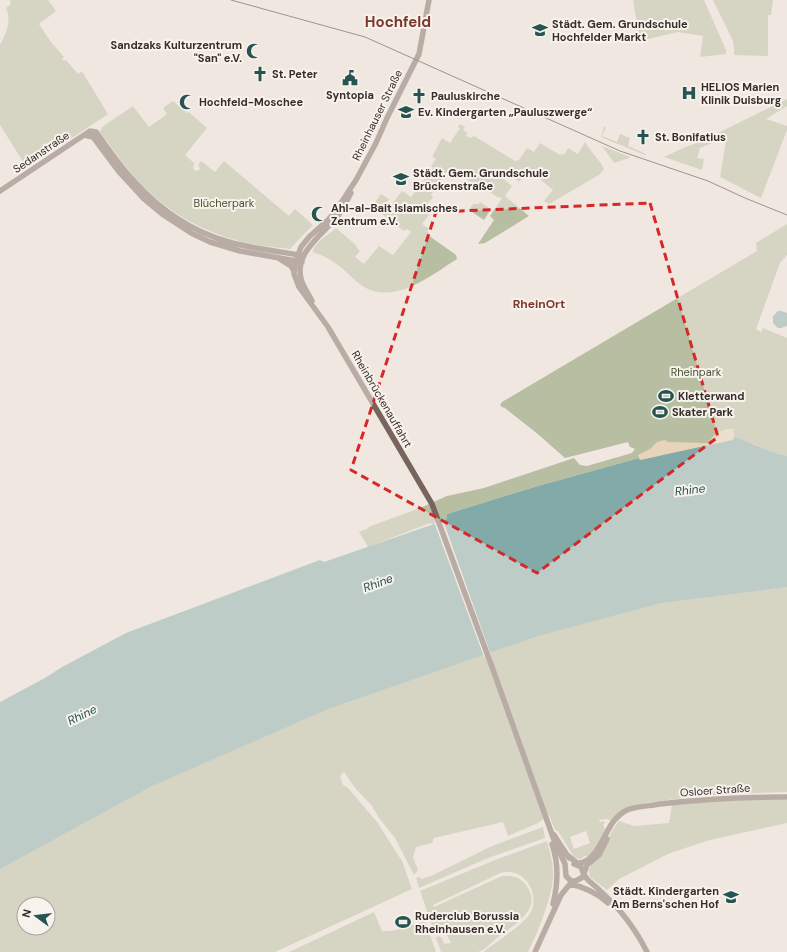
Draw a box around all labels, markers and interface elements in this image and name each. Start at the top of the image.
district label: Hochfeld [365,12,431,32]
place label: Städt. Gem. Grundschule Hochfelder Markt [552,17,688,44]
school or university icon: Städt. Gem. Grundschule Hochfelder Markt [531,21,549,39]
place label: Sandzaks Kulturzentrum "San" e.V. [111,38,242,65]
mosque icon: Sandzaks Kulturzentrum "San" e.V. [245,42,263,60]
church icon: St. Peter [251,65,269,83]
place label: St. Peter [272,67,318,81]
street label: Rheinhauser Straße [349,67,405,163]
public building icon: Syntopia [341,69,359,87]
place label: HELIOS Marien Klinik Duisburg [701,80,782,107]
hospital icon: HELIOS Marien Klinik Duisburg [680,84,698,102]
church icon: Pauluskirche [410,87,428,105]
place label: Syntopia [326,88,374,102]
place label: Pauluskirche [431,89,500,103]
mosque icon: Hochfeld-Moschee [178,93,196,111]
place label: Hochfeld-Moschee [199,95,303,109]
school or university icon: Ev. Kindergarten „Pauluszwerge“ [397,103,415,121]
place label: Ev. Kindergarten „Pauluszwerge“ [418,105,592,119]
street label: Sedanstraße [10,128,72,176]
church icon: St. Bonifatius [634,128,652,146]
place label: St. Bonifatius [655,130,726,144]
place label: Städt. Gem. Grundschule Brückenstraße [413,166,549,193]
school or university icon: Städt. Gem. Grundschule Brückenstraße [392,170,410,188]
park label: Blücherpark [194,196,255,210]
place label: Ahl-al-Bait Islamisches Zentrum e.V. [331,201,458,228]
mosque icon: Ahl-al-Bait Islamisches Zentrum e.V. [310,205,328,223]
district label: RheinOrt [513,296,565,312]
street label: Rheinbrückenauffahrt [349,348,415,450]
park label: Rheinpark [671,365,722,379]
sports icon: Kletterwand [657,387,675,405]
place label: Kletterwand [678,389,744,403]
sports icon: Skater Park [651,403,669,421]
place label: Skater Park [672,405,734,419]
water label: Rhine [674,480,706,500]
water label: Rhine [361,570,395,596]
water label: Rhine [65,701,99,729]
street label: Osloer Straße [679,781,751,799]
place label: Städt. Kindergarten Am Berns'schen Hof [611,884,719,911]
school or university icon: Städt. Kindergarten Am Berns'schen Hof [722,888,740,906]
north arrow [16,896,56,936]
text: N [19,908,34,919]
place label: Ruderclub Borussia Rheinhausen e.V. [415,909,519,936]
sports icon: Ruderclub Borussia Rheinhausen e.V. [394,913,412,931]

